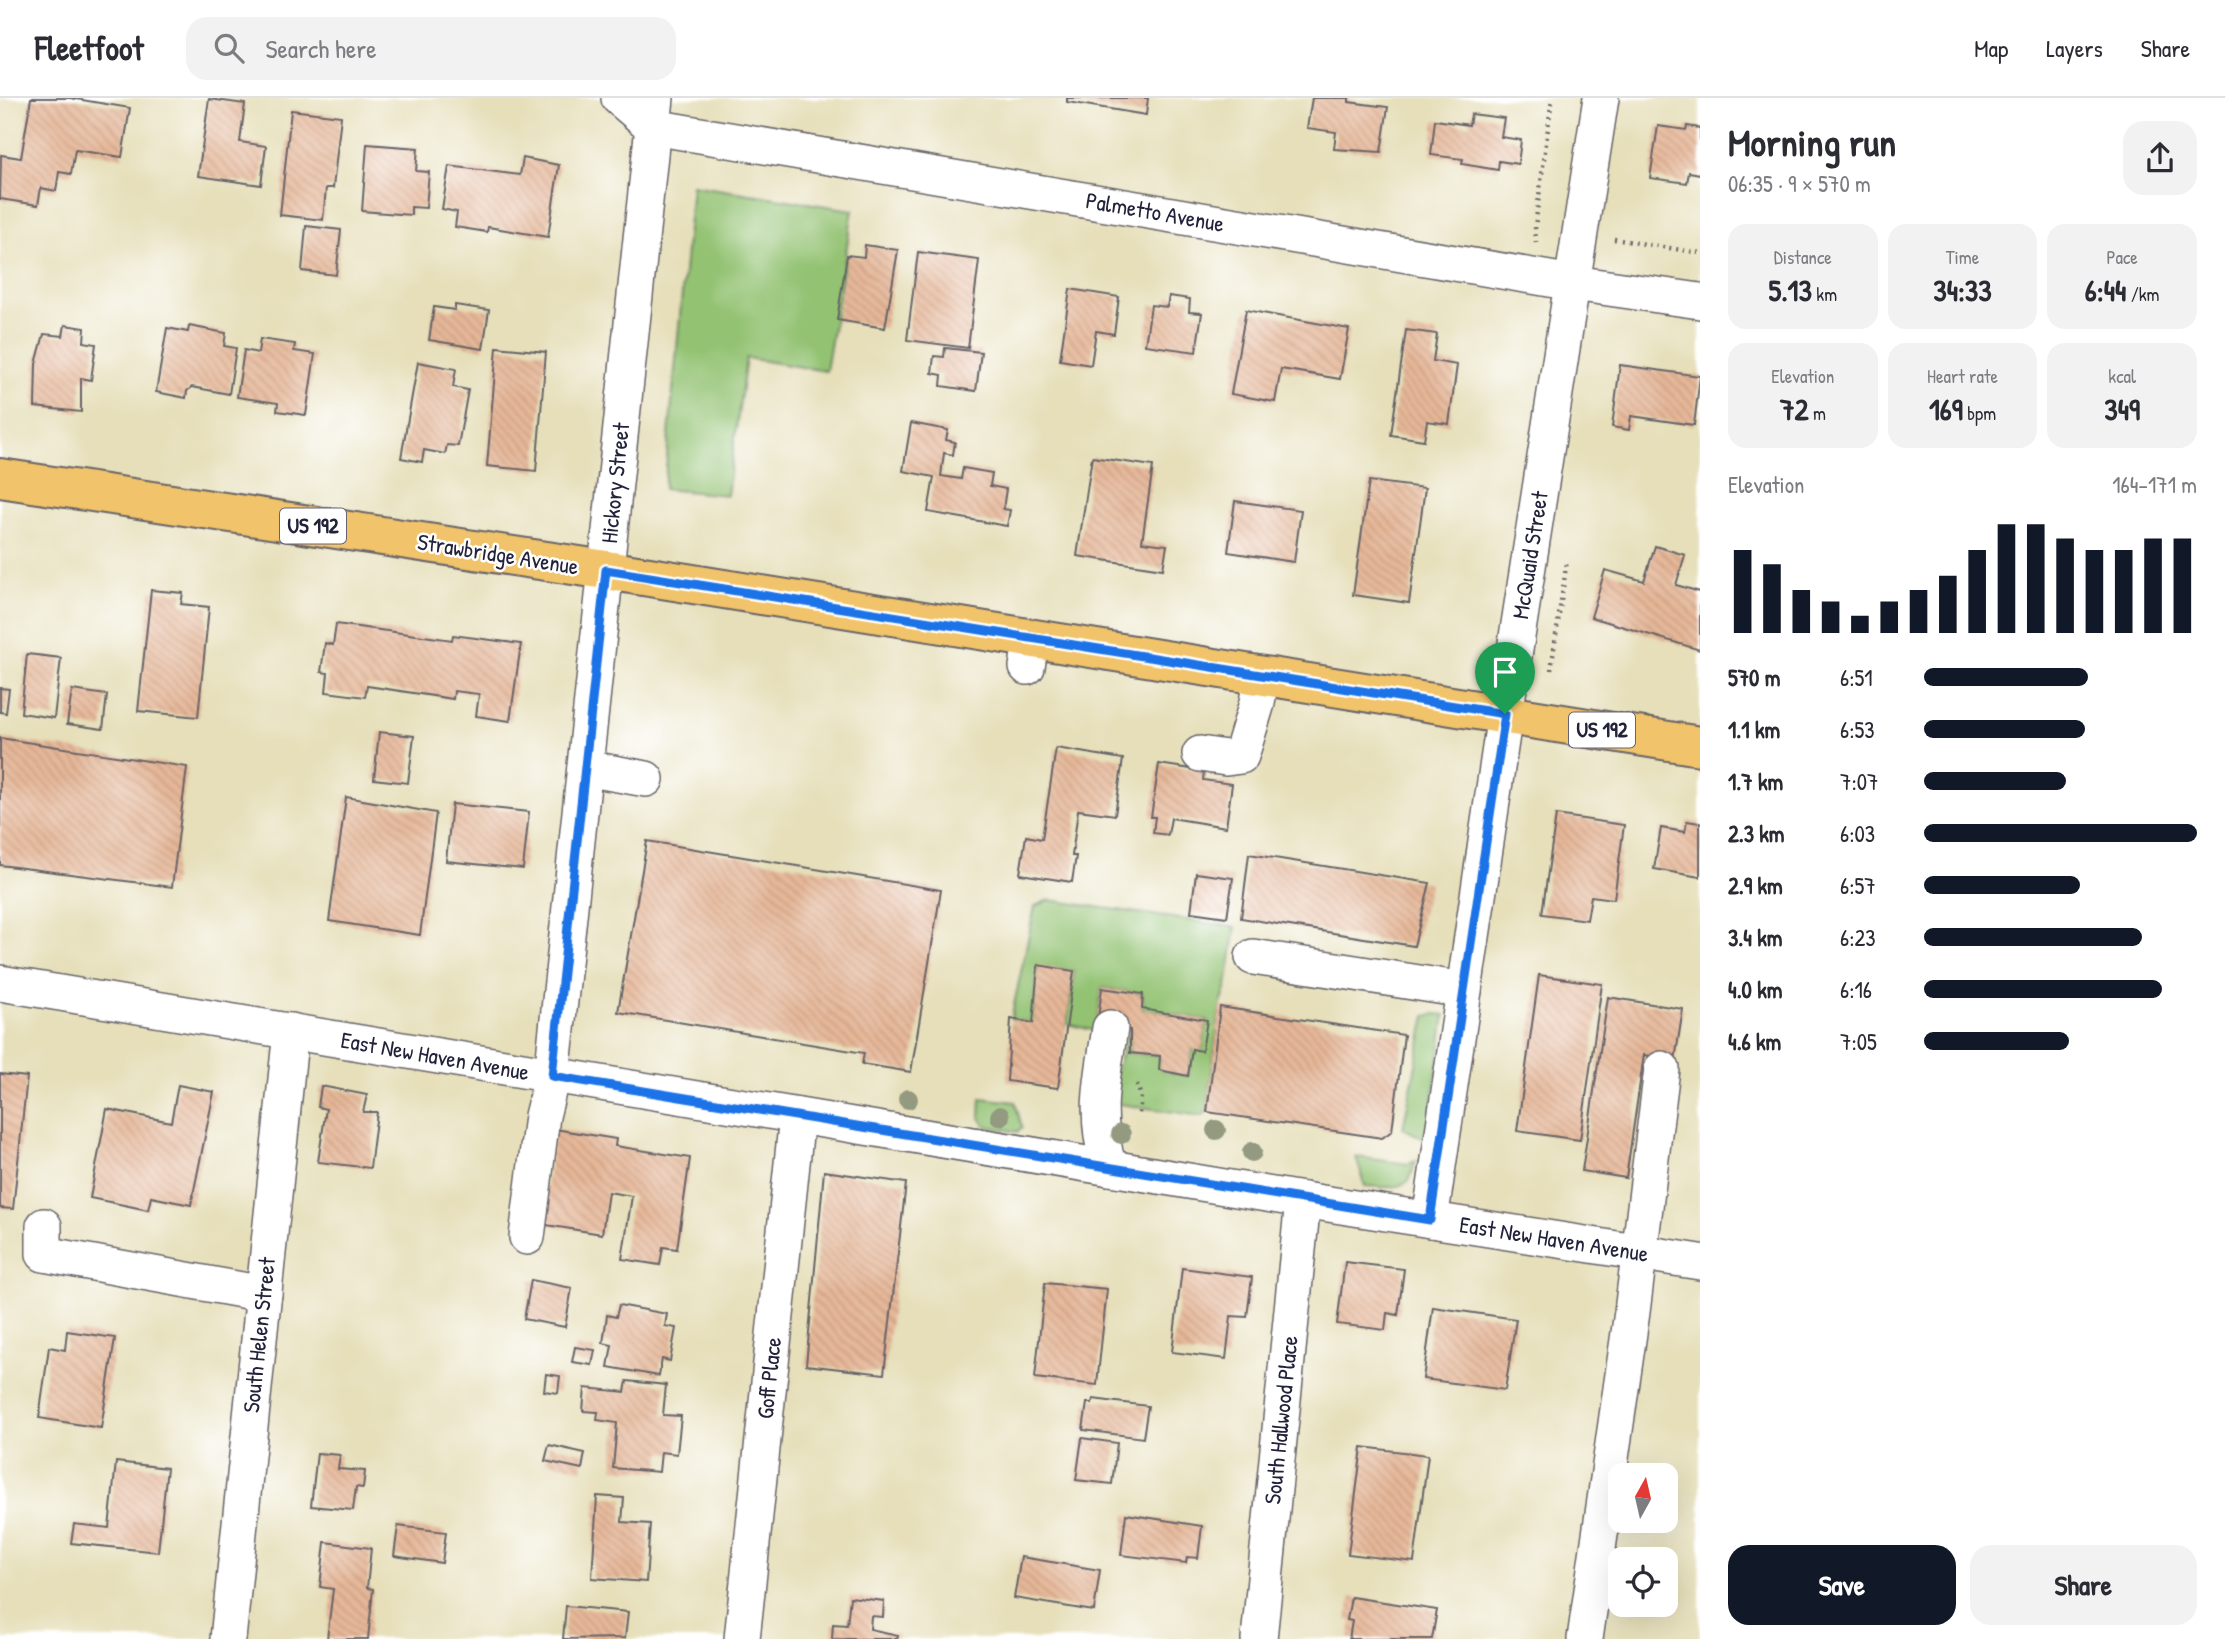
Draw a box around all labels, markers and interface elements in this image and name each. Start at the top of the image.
search box [186,17,676,80]
text: Fleetfoot [35,26,144,70]
icon: search [210,29,248,67]
text: Search here [266,31,377,66]
text: Map [1974,32,2008,64]
text: Layers [2046,32,2103,64]
text: Share [2141,32,2190,64]
text: Morning run [1728,116,1896,168]
button: share [2123,121,2197,195]
text: 06:35 · 9 × 570 m [1728,168,1871,199]
street label: Palmetto Avenue [1084,184,1227,239]
text: Distance [1774,244,1832,270]
text: Time [1946,244,1979,270]
text: Pace [2106,244,2138,270]
text: 5.13 [1769,270,1812,310]
text: 34:33 [1933,270,1992,310]
text: 6:44 [2085,270,2126,310]
text: km [1812,281,1837,307]
text: /km [2126,281,2159,307]
text: Elevation [1771,363,1834,389]
text: Heart rate [1927,363,1998,389]
text: kcal [2108,363,2136,389]
text: 72 [1780,389,1809,429]
text: 169 [1929,389,1963,429]
text: 349 [2104,389,2140,429]
text: m [1809,400,1826,426]
text: bpm [1963,400,1996,426]
street label: Hickory Street [593,420,636,545]
text: Elevation [1728,469,1804,500]
text: 164–171 m [2112,469,2197,500]
street label: McQuaid Street [1504,488,1555,621]
road number: US 192 [280,508,346,544]
street label: Strawbridge Avenue [415,525,581,582]
pin [1475,642,1535,714]
icon: arrive [1486,653,1524,691]
text: 570 m [1728,662,1780,693]
text: 6:51 [1840,662,1873,693]
road number: US 192 [1569,712,1635,748]
text: 1.1 km [1728,714,1780,745]
text: 6:53 [1840,714,1875,745]
text: 1.7 km [1728,766,1783,797]
text: 7:07 [1840,766,1878,797]
text: 2.3 km [1728,818,1784,849]
text: 6:03 [1840,818,1875,849]
text: 2.9 km [1728,870,1783,901]
text: 6:57 [1840,870,1876,901]
text: 3.4 km [1728,922,1782,953]
text: 6:23 [1840,922,1876,953]
text: 4.0 km [1728,974,1782,1005]
text: 6:16 [1840,974,1872,1005]
street label: East New Haven Avenue [338,1024,532,1087]
text: 4.6 km [1728,1026,1781,1057]
text: 7:05 [1840,1026,1877,1057]
street label: East New Haven Avenue [1457,1208,1651,1269]
street label: South Helen Street [235,1255,282,1414]
street label: South Hallwood Place [1256,1334,1305,1506]
street label: Goff Place [749,1336,788,1420]
north arrow [1608,1463,1678,1533]
map controls [1608,1463,1678,1617]
button: Save [1728,1545,1956,1625]
button: Share [1970,1545,2197,1625]
button: locate [1608,1547,1678,1617]

